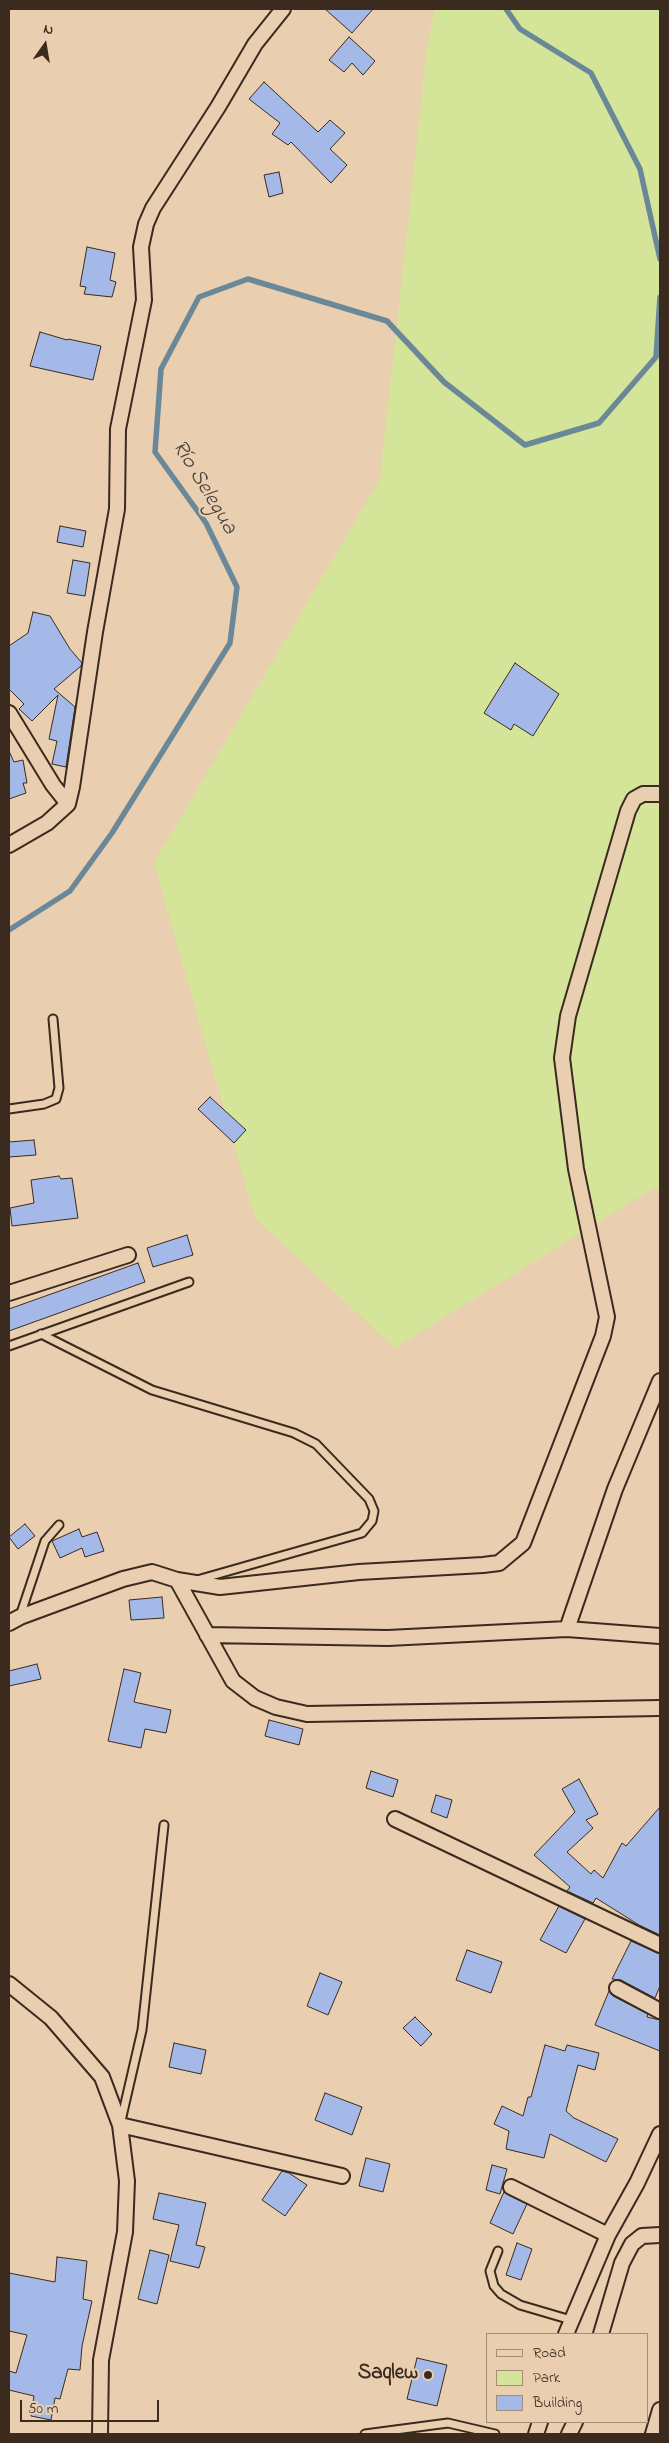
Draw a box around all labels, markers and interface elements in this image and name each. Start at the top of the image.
text: N [42,19,55,41]
north arrow [20,20,70,70]
water label: Río Selegua [165,436,241,540]
legend [487,2333,649,2423]
text: Road [533,2342,566,2364]
place label: Saqlew [358,2362,418,2388]
text: Park [533,2367,560,2389]
marker: Saqlew [422,2369,434,2381]
scale bar [22,2390,161,2422]
text: Building [533,2392,582,2414]
text: 50 m [28,2398,58,2420]

